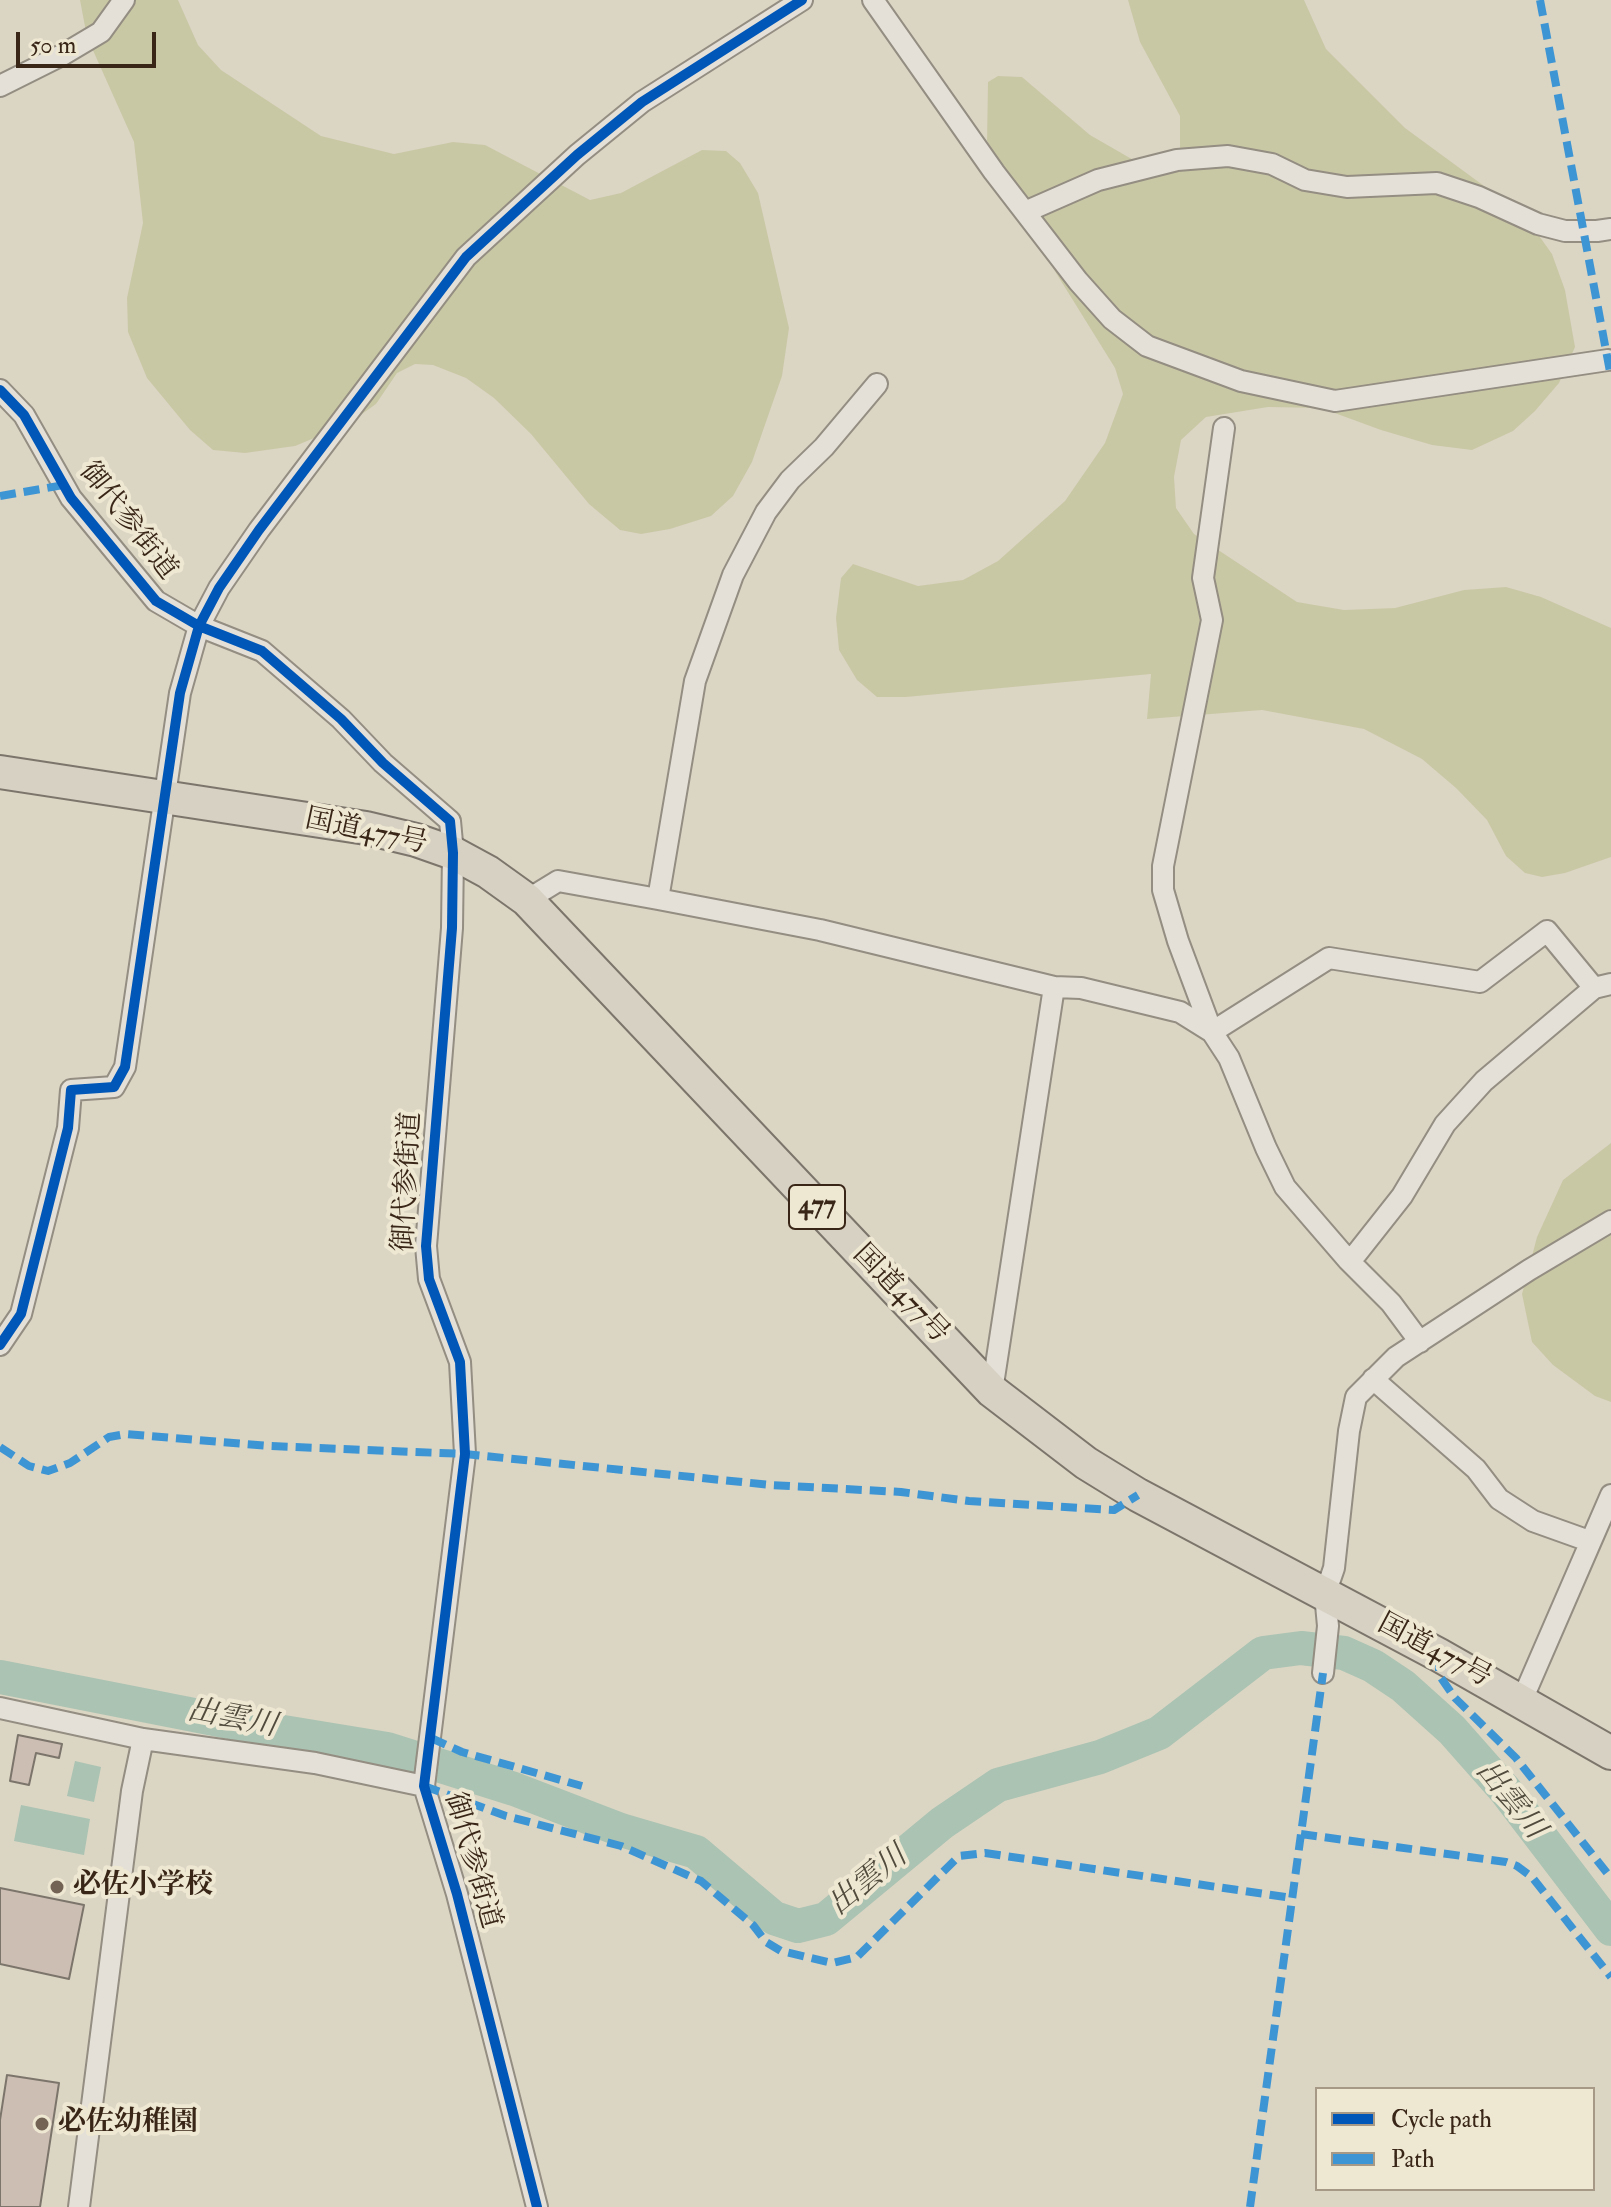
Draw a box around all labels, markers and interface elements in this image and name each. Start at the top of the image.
scale bar [20,16,160,66]
text: 50 m [30,30,76,61]
street label: 御代参街道 [71,456,183,588]
street label: 国道477号 [302,804,430,862]
street label: 御代参街道 [389,1111,429,1253]
road number: 477 [789,1185,845,1229]
street label: 国道477号 [845,1239,955,1351]
street label: 国道477号 [1371,1608,1497,1696]
water label: 出雲川 [184,1694,280,1746]
water label: 出雲川 [1467,1755,1551,1847]
street label: 御代参街道 [436,1789,506,1933]
water label: 出雲川 [823,1840,915,1924]
place label: 必佐小学校 [73,1870,213,1904]
marker: 必佐小学校 [48,1878,66,1896]
legend [1315,2087,1595,2191]
text: Cycle path [1391,2104,1492,2135]
place label: 必佐幼稚園 [58,2107,198,2141]
marker: 必佐幼稚園 [33,2115,51,2133]
text: Path [1391,2144,1435,2175]

